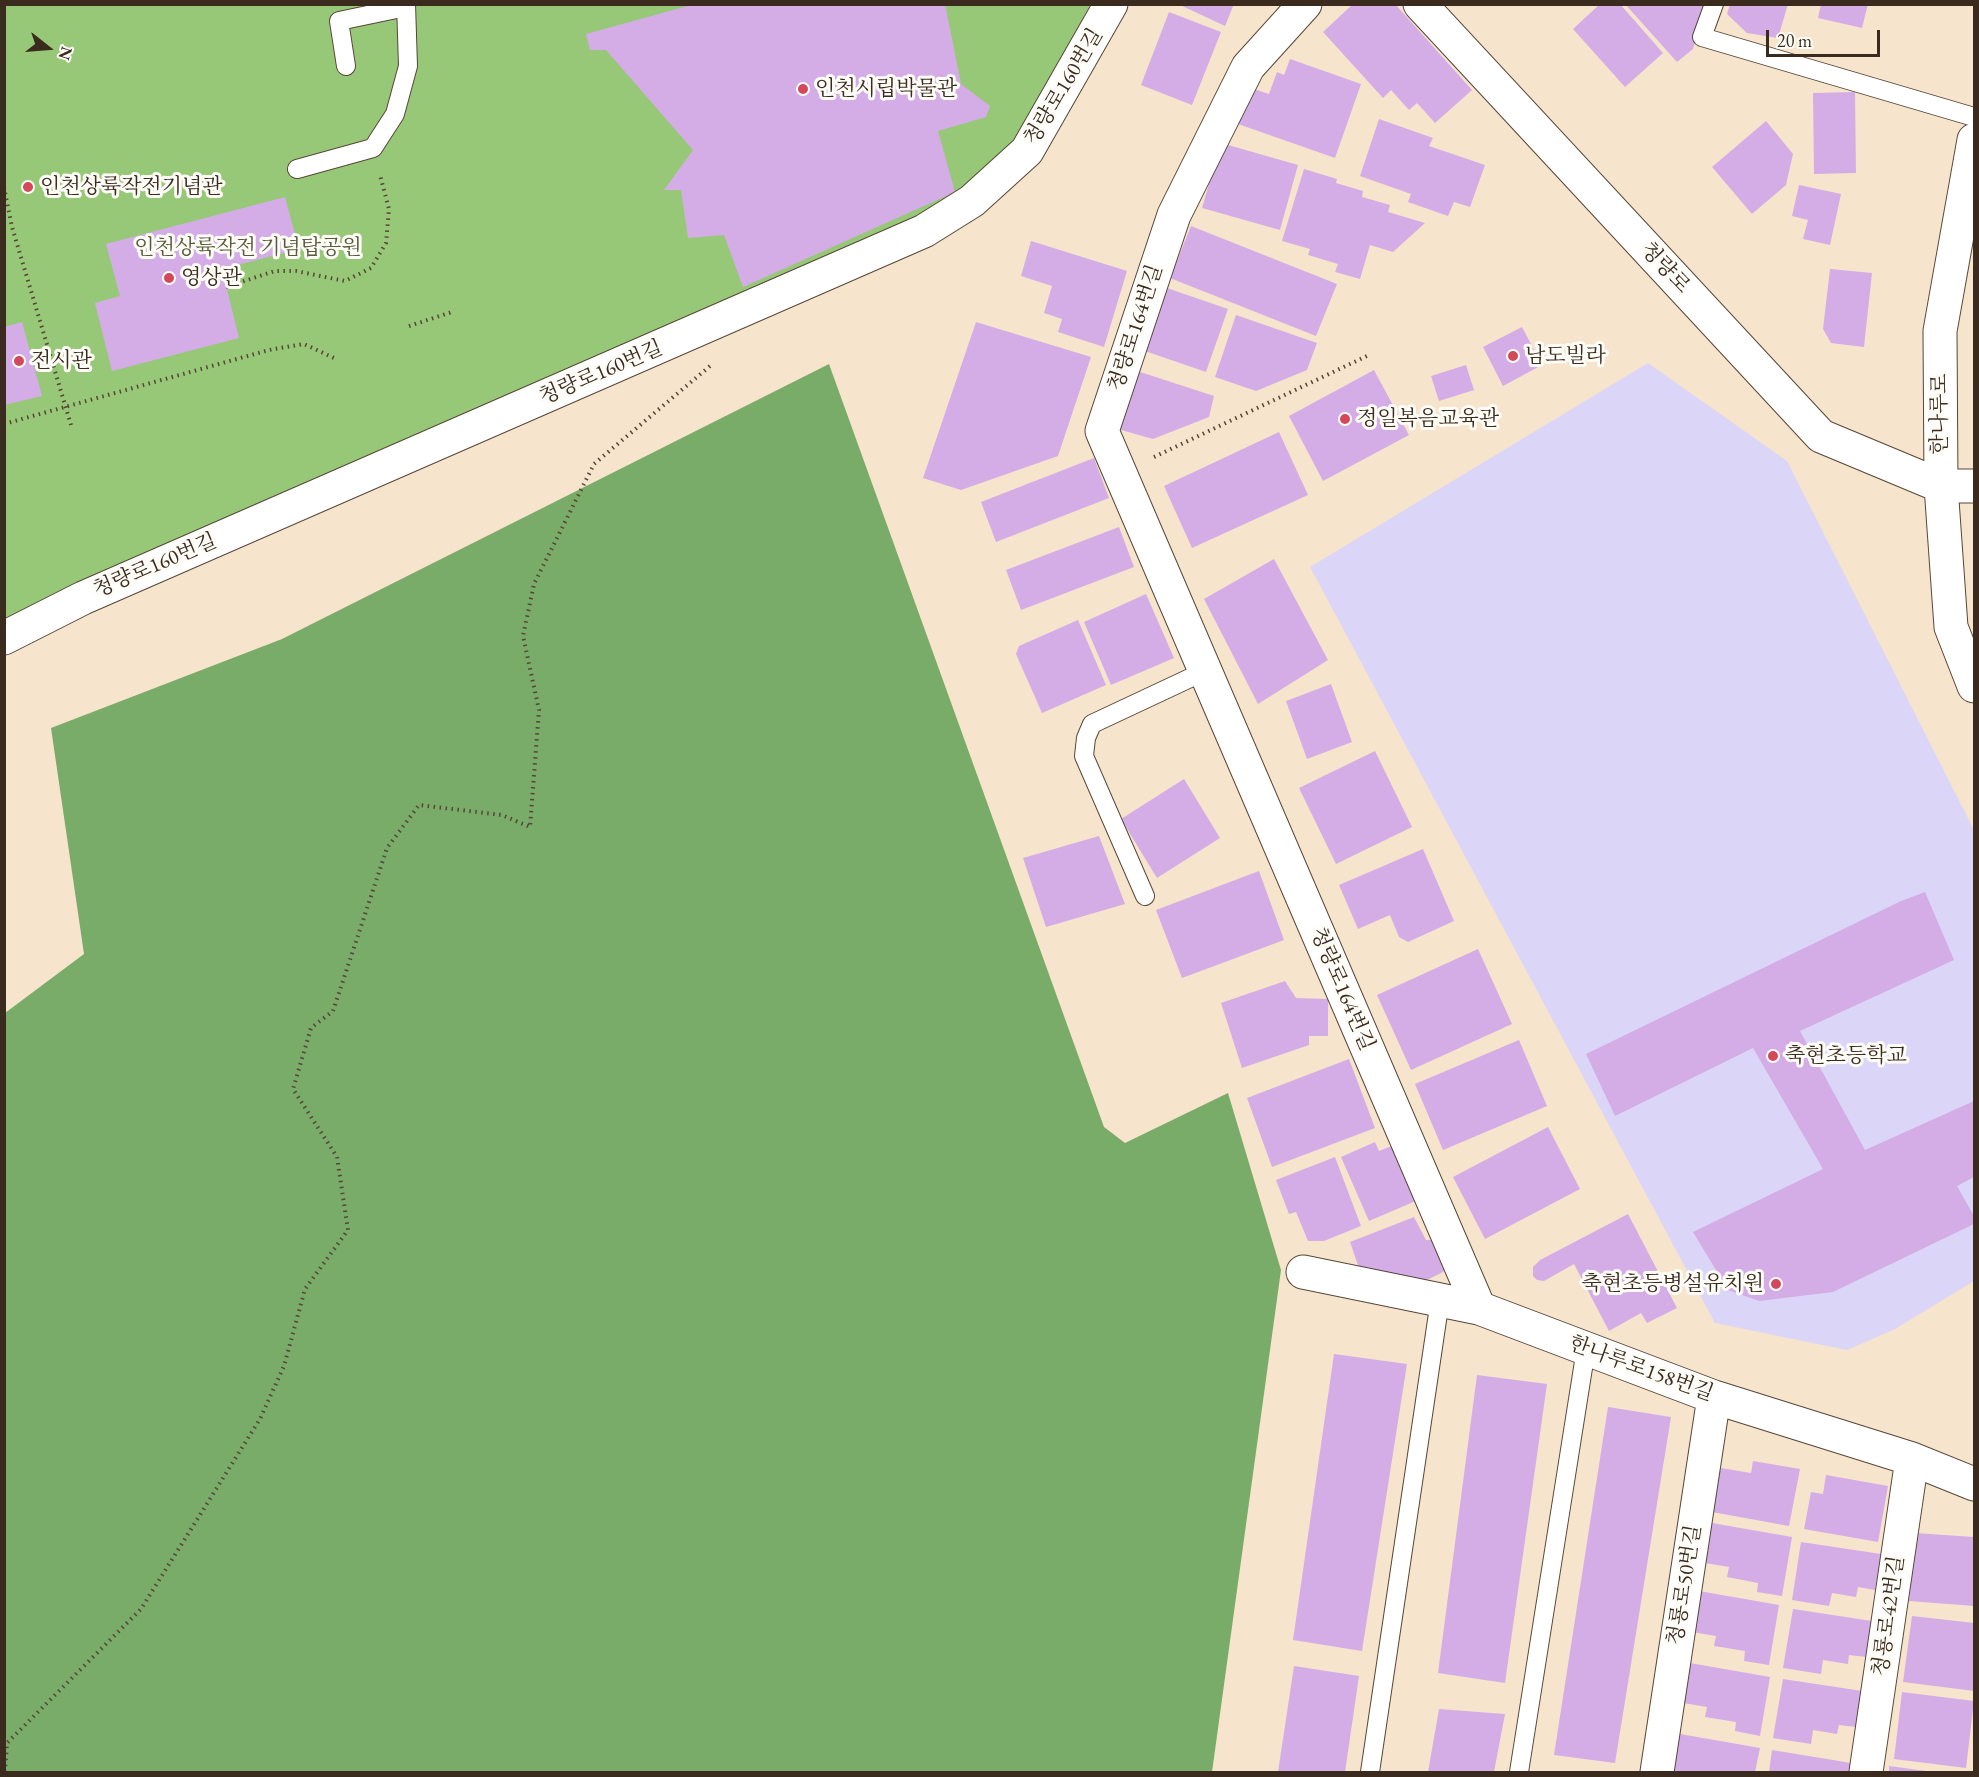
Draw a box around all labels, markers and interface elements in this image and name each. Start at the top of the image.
north arrow [18,18,78,78]
scale bar [1769,18,1883,56]
street label: 청량로160번길 [1019,24,1109,150]
text: 20 m [1777,29,1812,52]
text: N [54,44,78,63]
place label: 인천시립박물관 [815,76,957,102]
marker: 인천시립박물관 [796,82,810,96]
place label: 인천상륙작전기념관 [40,174,223,200]
marker: 인천상륙작전기념관 [21,180,35,194]
park label: 인천상륙작전 기념탑공원 [134,235,362,261]
street label: 청량로 [1635,237,1695,299]
street label: 청량로164번길 [1104,261,1168,395]
place label: 영상관 [181,265,242,291]
marker: 영상관 [162,271,176,285]
street label: 청량로160번길 [535,336,667,410]
place label: 남도빌라 [1525,343,1606,369]
place label: 전시관 [31,348,92,374]
marker: 남도빌라 [1506,349,1520,363]
marker: 전시관 [12,354,26,368]
street label: 한나루로 [1927,373,1953,455]
place label: 정일복음교육관 [1357,406,1499,432]
marker: 정일복음교육관 [1338,412,1352,426]
street label: 청량로160번길 [89,529,221,603]
street label: 청량로164번길 [1305,923,1379,1055]
place label: 축현초등학교 [1785,1043,1907,1069]
marker: 축현초등학교 [1766,1049,1780,1063]
place label: 축현초등병설유치원 [1581,1271,1764,1297]
marker: 축현초등병설유치원 [1769,1277,1783,1291]
street label: 한나루로158번길 [1565,1331,1717,1407]
street label: 청룡로50번길 [1663,1523,1707,1647]
street label: 청룡로42번길 [1868,1554,1910,1678]

